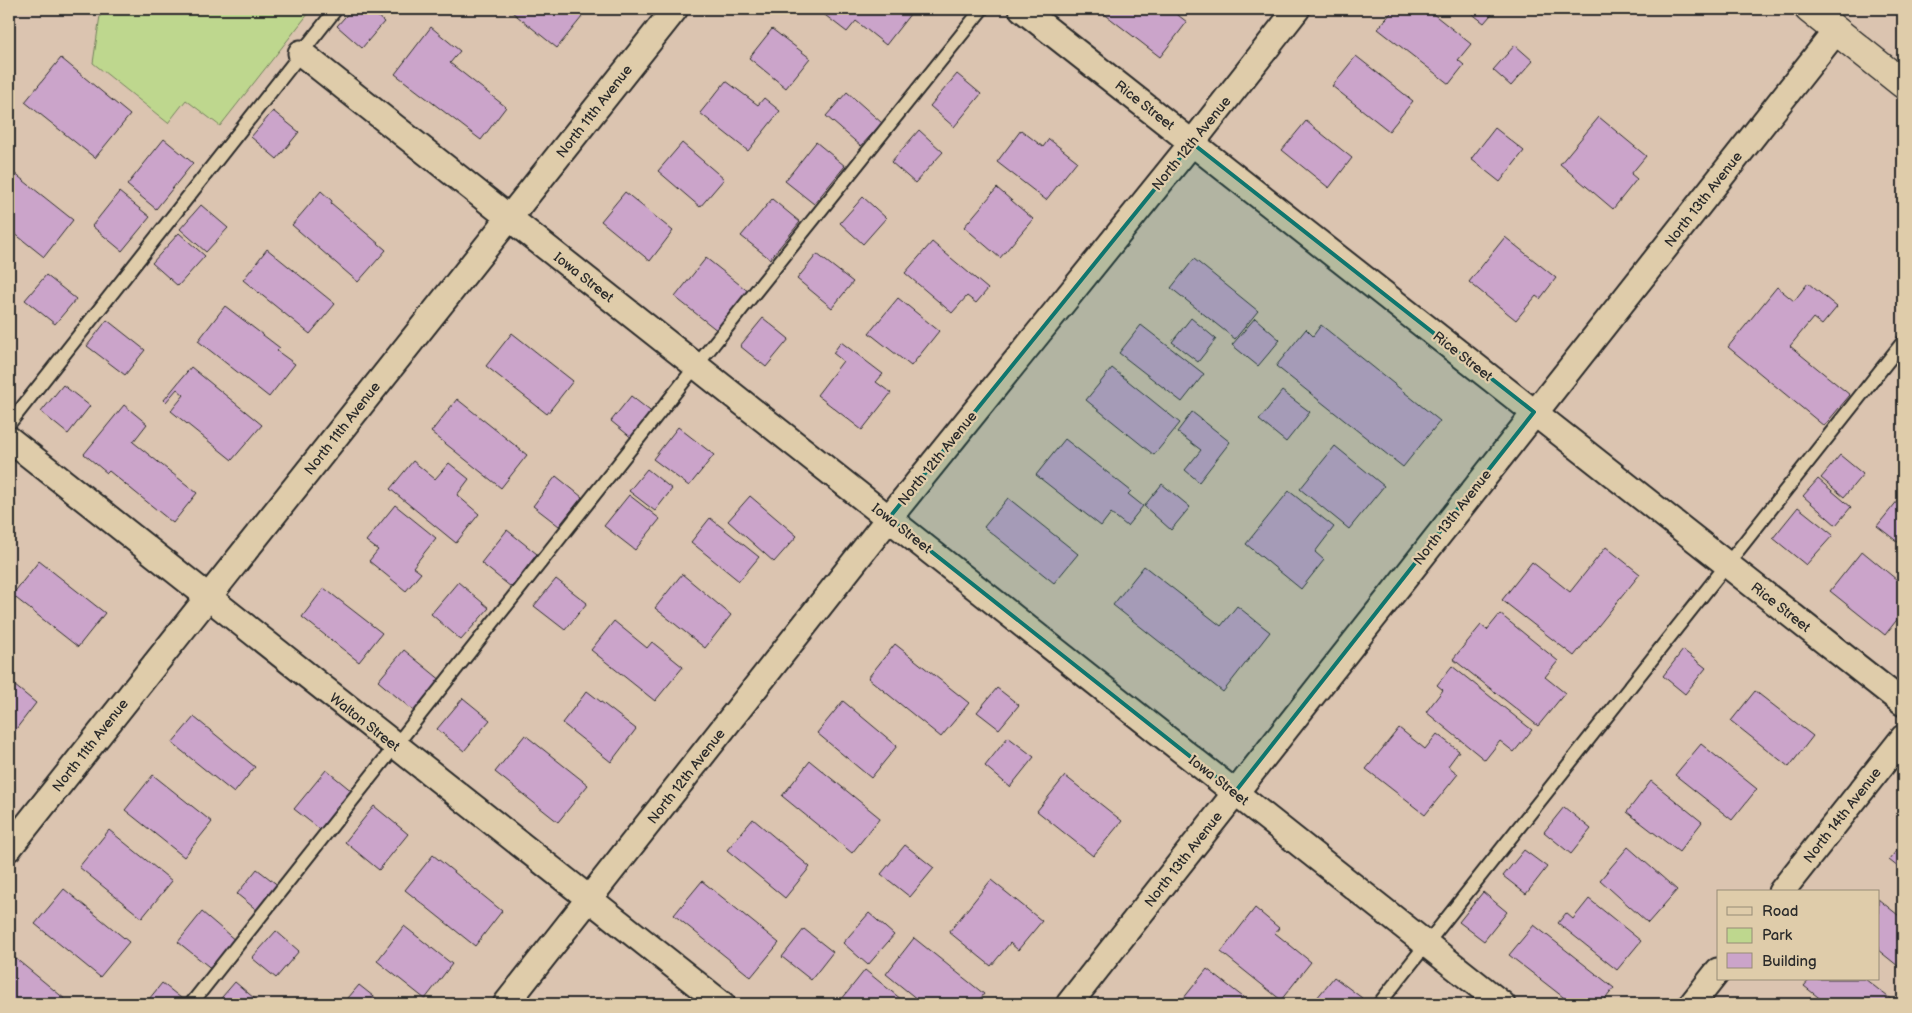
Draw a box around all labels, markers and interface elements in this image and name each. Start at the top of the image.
street label: North 11th Avenue [553,61,636,161]
street label: Rice Street [1112,77,1178,134]
street label: North 12th Avenue [1148,93,1234,194]
street label: North 13th Avenue [1661,148,1746,250]
street label: Iowa Street [550,249,618,306]
street label: Rice Street [1430,328,1496,385]
street label: North 11th Avenue [301,378,384,478]
street label: North 12th Avenue [894,408,980,509]
street label: North 13th Avenue [1410,466,1495,568]
street label: Iowa Street [868,500,936,557]
street label: Rice Street [1748,579,1814,636]
street label: Walton Street [326,690,404,756]
street label: North 11th Avenue [49,695,132,795]
street label: North 12th Avenue [644,725,729,827]
street label: Iowa Street [1185,752,1253,809]
street label: North 14th Avenue [1800,764,1885,866]
street label: North 13th Avenue [1141,808,1226,910]
legend [1717,890,1880,980]
text: Road [1762,902,1798,921]
text: Park [1762,926,1793,945]
text: Building [1762,952,1817,971]

